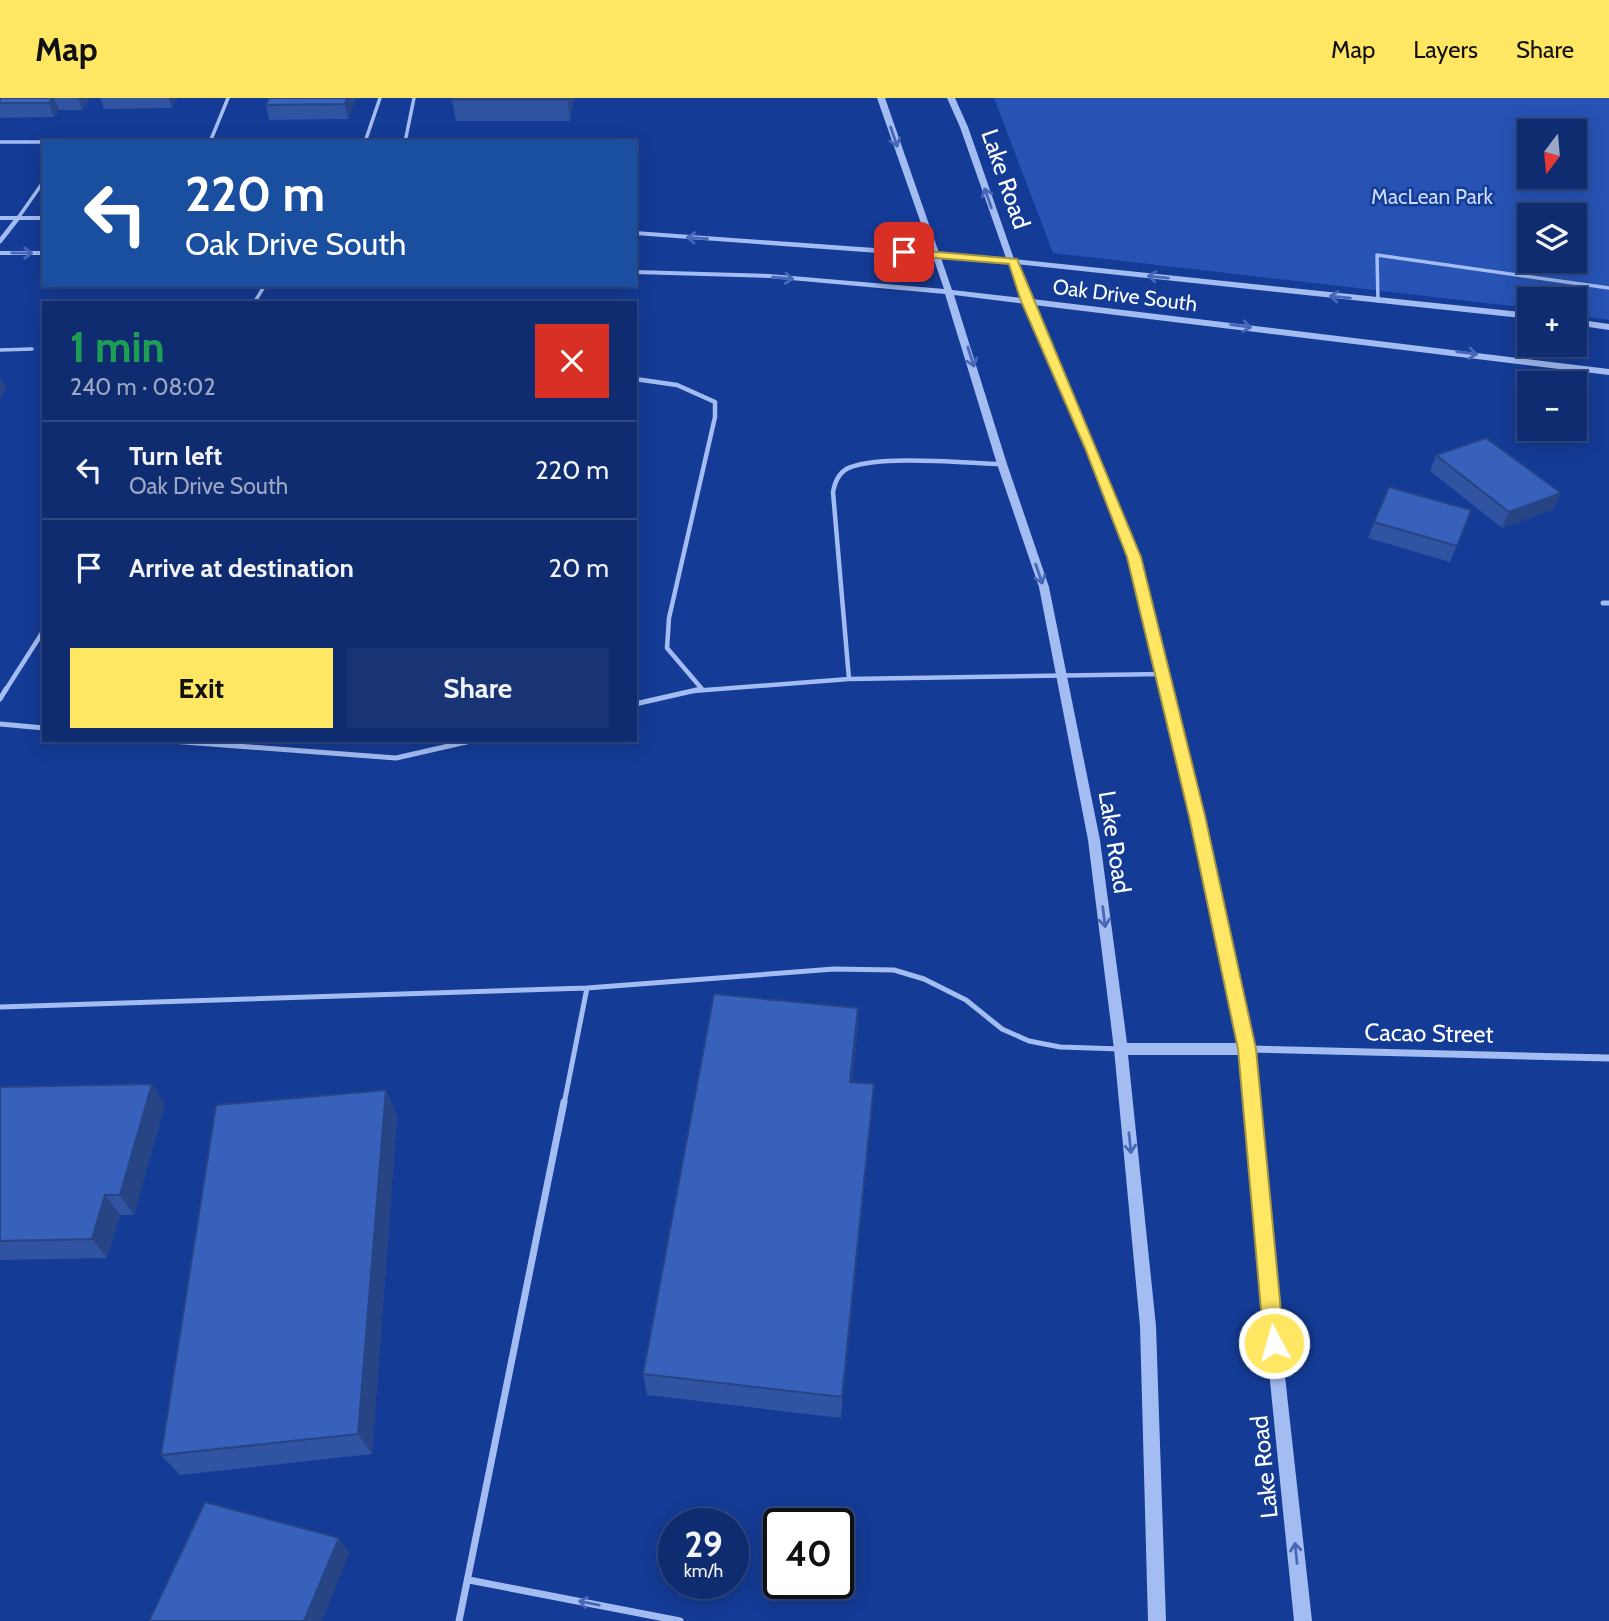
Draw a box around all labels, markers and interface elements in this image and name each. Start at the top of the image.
text: Map [35,29,98,69]
text: Map [1331,35,1375,64]
text: Layers [1413,35,1478,64]
text: Share [1516,35,1574,64]
north arrow [1517,119,1587,189]
map controls [1517,119,1587,441]
street label: Lake Road [975,125,1037,233]
one-way arrow [889,126,901,148]
text: 220 m [185,164,325,223]
icon: left [70,168,161,259]
park label: MacLean Park [1371,184,1493,209]
one-way arrow [981,187,993,209]
button: layers [1517,203,1587,273]
pin [874,222,934,282]
text: Oak Drive South [185,224,406,263]
one-way arrow [686,231,709,244]
icon: arrive [885,233,923,271]
one-way arrow [10,246,33,260]
one-way arrow [1148,270,1170,283]
one-way arrow [771,272,794,285]
street label: Oak Drive South [1051,274,1199,316]
button: + [1517,287,1587,357]
one-way arrow [1329,290,1352,303]
one-way arrow [1229,320,1252,333]
text: 1 min [70,321,165,373]
button: close [535,324,609,398]
one-way arrow [965,346,978,368]
one-way arrow [1455,347,1477,360]
button: − [1517,371,1587,441]
text: 240 m · 08:02 [70,373,215,401]
text: Turn left [129,440,222,472]
icon: left [70,451,108,489]
text: 220 m [535,454,609,486]
text: Oak Drive South [129,472,288,500]
icon: arrive [70,549,108,587]
text: Arrive at destination [129,552,354,584]
text: 20 m [549,552,609,584]
one-way arrow [1034,562,1046,584]
button: Exit [70,648,333,728]
button: Share [347,648,609,728]
street label: Lake Road [1093,789,1137,895]
one-way arrow [1098,906,1111,928]
street label: Cacao Street [1364,1017,1494,1049]
one-way arrow [1124,1132,1137,1154]
position arrow [1237,1306,1311,1380]
street label: Lake Road [1244,1414,1284,1520]
speed limit sign: 40 [763,1508,854,1599]
text: 29 [684,1523,723,1566]
one-way arrow [1289,1542,1302,1565]
text: km/h [684,1560,723,1582]
one-way arrow [578,1596,601,1609]

